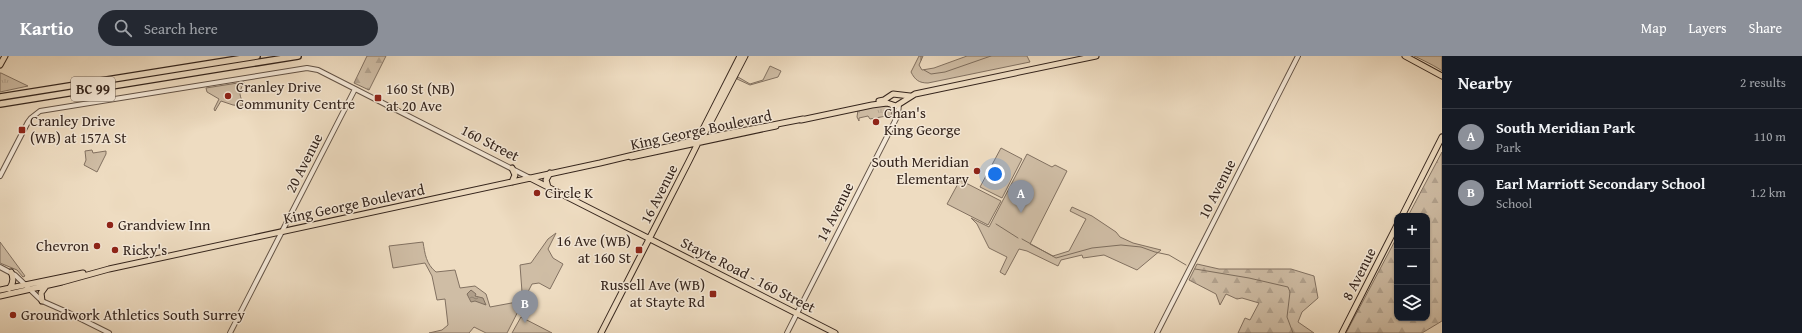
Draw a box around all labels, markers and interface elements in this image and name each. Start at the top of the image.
search box [98,10,378,46]
text: Kartio [20,14,74,42]
icon: search [112,17,134,39]
text: Search here [144,18,218,39]
text: Map [1641,18,1667,38]
text: Layers [1689,18,1727,38]
text: Share [1749,18,1782,38]
text: Nearby [1458,70,1512,95]
text: 2 results [1740,73,1786,92]
place label: Cranley Drive Community Centre [236,76,355,114]
road number: BC 99 [71,77,115,101]
place label: 160 St (NB) at 20 Ave [386,78,455,116]
marker: Cranley Drive Community Centre [223,91,233,101]
marker: 160 St (NB) at 20 Ave [373,93,383,103]
place label: Chan's King George [884,102,961,140]
street label: King George Boulevard [628,104,773,155]
place label: Cranley Drive (WB) at 157A St [30,110,127,148]
marker: Chan's King George [871,117,881,127]
text: South Meridian Park [1496,117,1635,138]
street label: 160 Street [457,119,524,167]
marker: Cranley Drive (WB) at 157A St [17,125,27,135]
text: A [1467,127,1475,146]
text: 110 m [1754,127,1786,146]
street label: 20 Avenue [280,130,327,196]
text: Park [1496,138,1521,157]
place label: South Meridian Elementary [871,151,970,189]
street label: 10 Avenue [1193,156,1240,222]
street label: 16 Avenue [635,161,682,227]
your location [985,164,1005,184]
marker: South Meridian Elementary [972,166,982,176]
text: Earl Marriott Secondary School [1496,173,1705,194]
street label: King George Boulevard [281,178,426,229]
street label: 14 Avenue [811,179,858,245]
pin: A [1008,180,1034,213]
place label: Circle K [545,182,593,203]
text: B [1467,183,1475,202]
text: 1.2 km [1750,183,1786,202]
marker: Circle K [532,188,542,198]
text: School [1496,194,1532,213]
map controls [1394,213,1430,321]
button: + [1394,213,1430,249]
place label: Grandview Inn [118,214,211,235]
marker: Grandview Inn [105,220,115,230]
place label: 16 Ave (WB) at 160 St [557,230,632,268]
street label: Stayte Road - 160 Street [677,231,820,318]
place label: Chevron [36,235,90,256]
place label: Ricky's [123,239,167,260]
marker: Chevron [92,241,102,251]
street label: 8 Avenue [1336,244,1381,304]
marker: Ricky's [110,245,120,255]
marker: 16 Ave (WB) at 160 St [634,245,644,255]
button: − [1394,249,1430,285]
place label: Russell Ave (WB) at Stayte Rd [601,274,705,312]
button: layers [1394,285,1430,321]
marker: Russell Ave (WB) at Stayte Rd [708,289,718,299]
pin: B [512,290,538,323]
place label: Groundwork Athletics South Surrey [21,304,245,325]
marker: Groundwork Athletics South Surrey [8,310,18,320]

